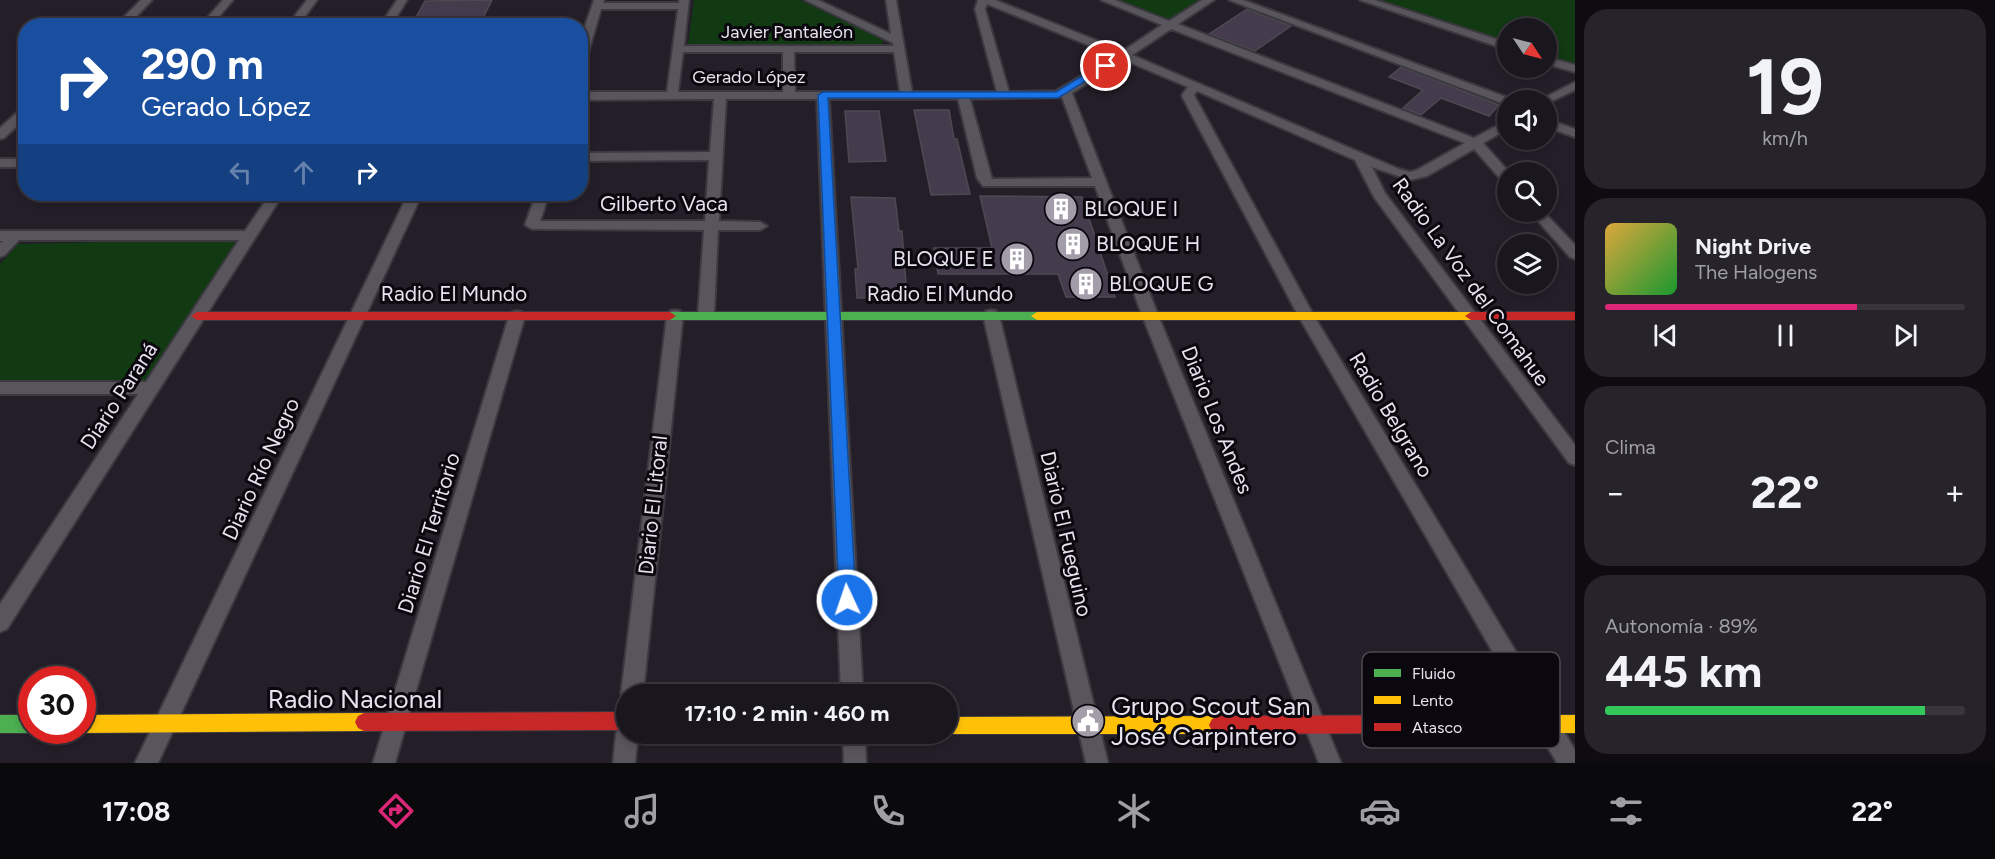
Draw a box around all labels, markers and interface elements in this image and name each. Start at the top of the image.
north arrow [1497,18,1557,78]
map controls [1497,18,1557,294]
street label: Javier Pantaleón [721,21,853,43]
text: 290 m [141,39,264,90]
pin [1080,40,1131,91]
text: 19 [1746,40,1824,134]
icon: right [42,42,120,120]
icon: arrive [1089,49,1122,82]
street label: Gerado López [692,66,806,88]
text: Gerado López [141,90,311,123]
button: sound [1497,90,1557,150]
text: km/h [1762,126,1808,150]
icon: left [224,156,257,189]
icon: ahead [287,156,320,189]
icon: right [350,156,383,189]
button: search [1497,162,1557,222]
street label: Radio La Voz del Comahue [1388,173,1555,391]
street label: Gilberto Vaca [600,191,728,216]
building icon: BLOQUE I [1043,191,1079,227]
place label: BLOQUE I [1084,196,1178,221]
building icon: BLOQUE H [1055,226,1091,262]
place label: BLOQUE H [1096,231,1200,256]
text: Night Drive [1695,233,1811,260]
button: layers [1497,234,1557,294]
building icon: BLOQUE E [999,241,1035,277]
place label: BLOQUE E [893,246,994,271]
text: The Halogens [1695,260,1817,284]
building icon: BLOQUE G [1068,266,1104,302]
place label: BLOQUE G [1109,271,1214,296]
street label: Radio El Mundo [381,281,527,306]
street label: Radio El Mundo [867,281,1013,306]
icon: previous [1649,319,1682,352]
icon: pause [1769,319,1802,352]
icon: next [1889,319,1922,352]
street label: Diario Paraná [75,338,162,454]
street label: Diario Los Andes [1176,342,1258,497]
street label: Radio Belgrano [1344,348,1439,482]
street label: Diario Río Negro [217,394,304,544]
street label: Diario El Litoral [633,434,672,576]
text: Clima [1605,435,1656,459]
street label: Diario El Fueguino [1035,449,1098,619]
street label: Diario El Territorio [392,450,465,616]
text: 22° [1750,465,1820,519]
text: − [1605,473,1626,512]
text: + [1944,473,1965,512]
position arrow [815,568,879,632]
text: Autonomía · 89% [1605,614,1758,638]
text: 445 km [1605,644,1762,698]
legend [1362,652,1560,748]
text: Fluido [1412,664,1456,683]
speed limit sign: 30 [18,666,96,744]
street label: Radio Nacional [268,683,442,715]
place label: Grupo Scout San José Carpintero [1111,690,1311,752]
text: Lento [1412,691,1453,710]
text: 17:10 · 2 min · 460 m [685,700,889,727]
public building icon: Grupo Scout San José Carpintero [1070,703,1106,739]
text: Atasco [1412,718,1462,737]
icon: directions [375,790,417,832]
icon: music [621,790,663,832]
icon: phone [867,790,909,832]
icon: climate [1113,790,1155,832]
icon: car [1359,790,1401,832]
icon: filters [1605,790,1647,832]
text: 17:08 [102,795,171,828]
text: 22° [1851,795,1893,828]

